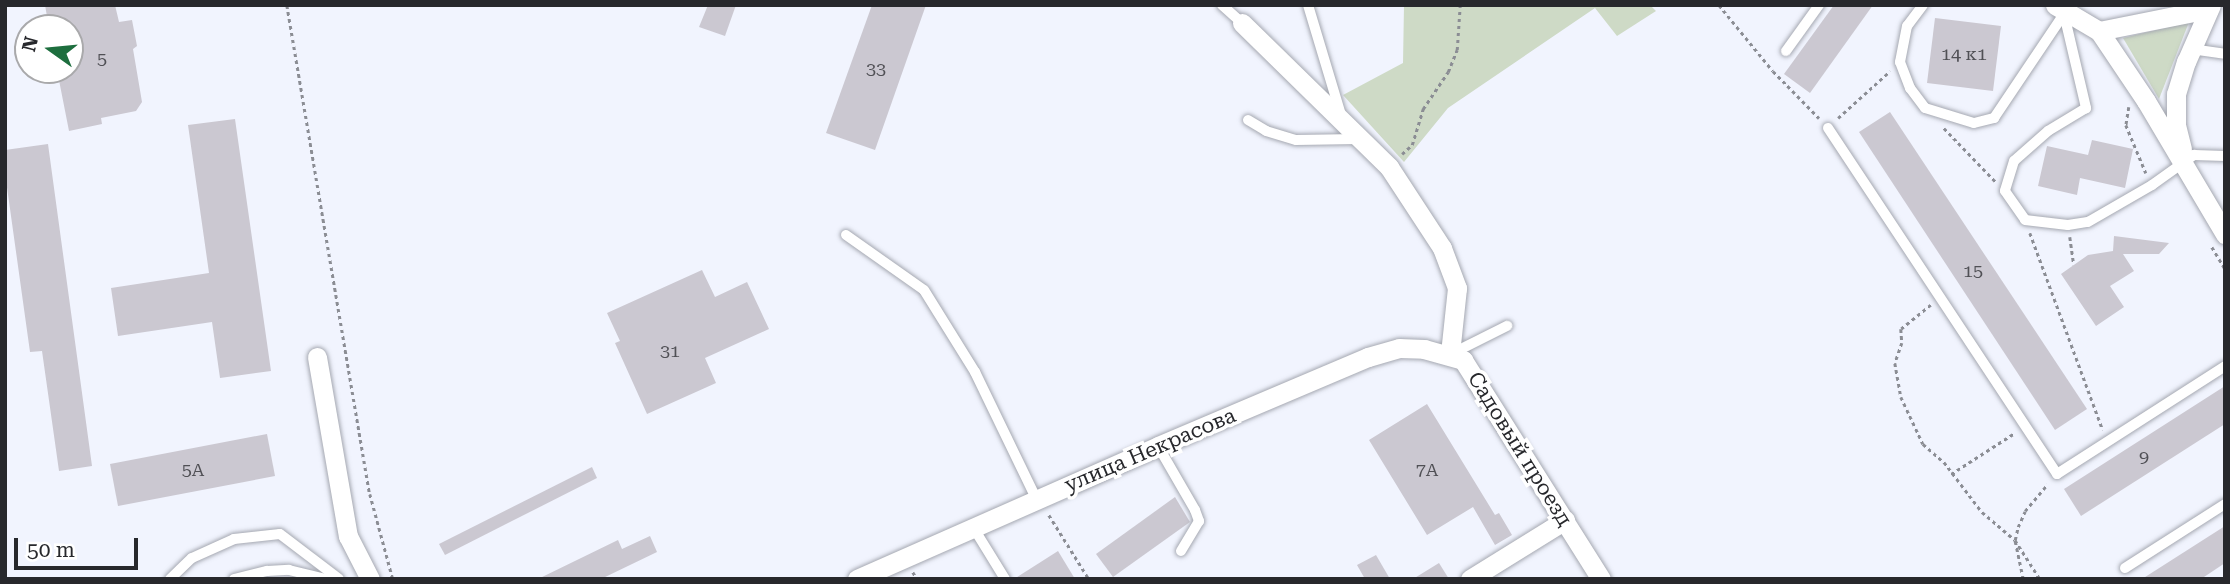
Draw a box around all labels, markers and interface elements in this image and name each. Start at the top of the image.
north arrow [14,14,84,84]
text: N [17,34,43,54]
house number: 14 к1 [1941,43,1987,65]
house number: 5 [97,48,107,70]
house number: 33 [866,58,886,80]
house number: 15 [1963,260,1983,282]
house number: 31 [660,340,680,362]
street label: Садовый проезд [1462,367,1578,531]
street label: улица Некрасова [1061,403,1239,497]
house number: 9 [2139,446,2149,468]
house number: 5А [182,459,204,481]
house number: 7А [1416,459,1438,481]
scale bar [18,524,142,568]
text: 50 m [27,538,75,562]

